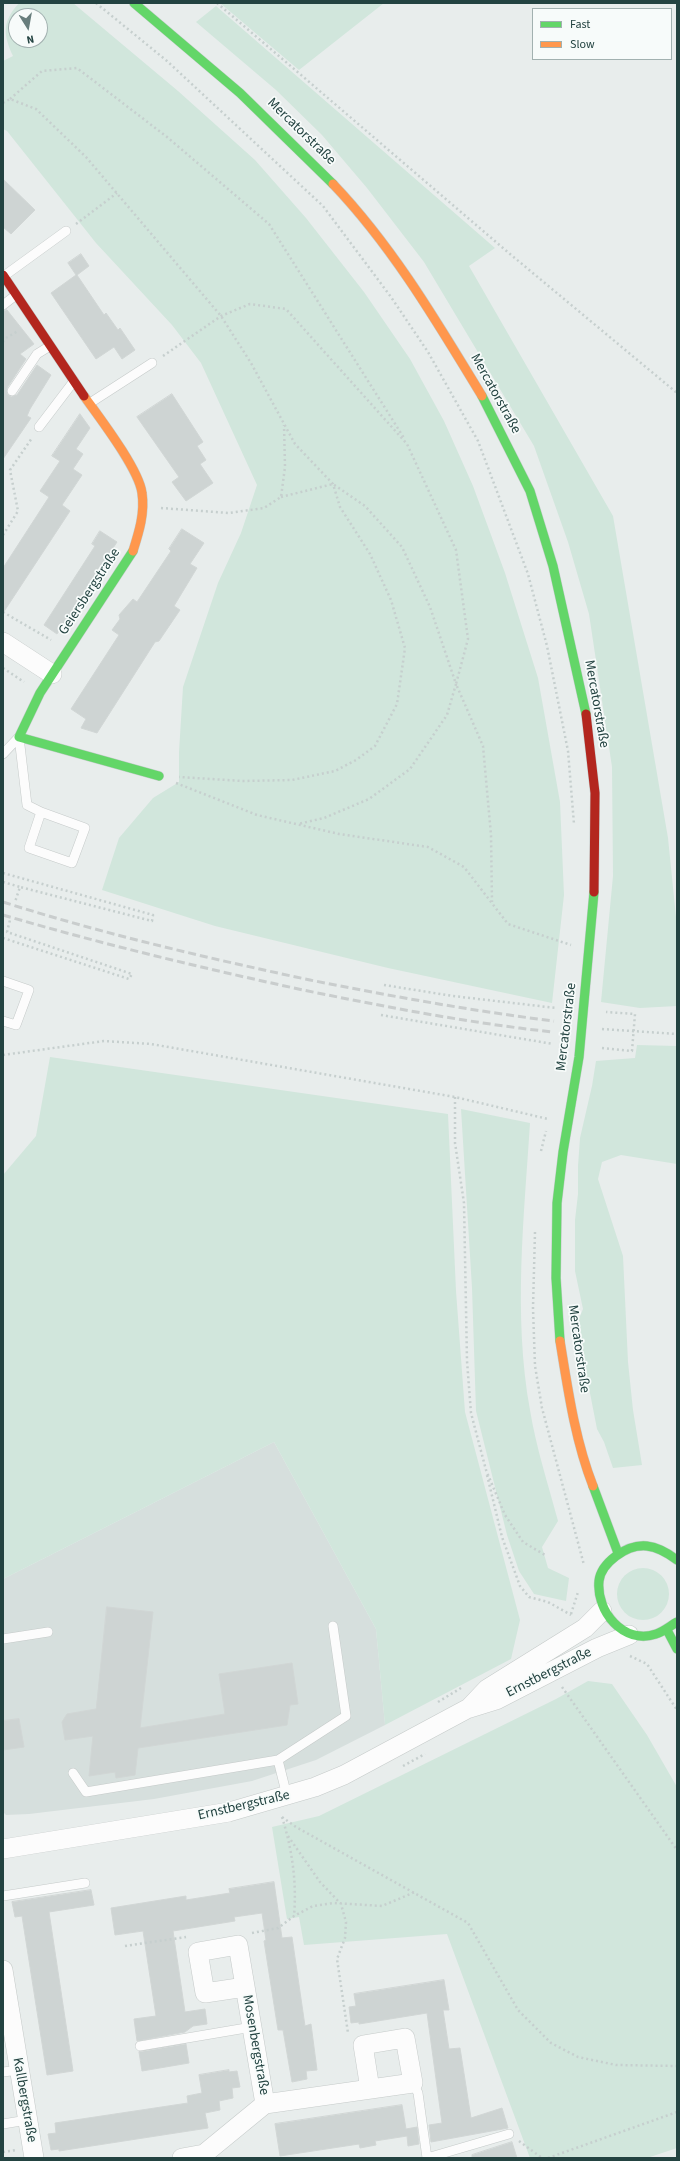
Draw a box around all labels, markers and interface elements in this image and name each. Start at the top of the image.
north arrow [8,8,48,48]
legend [532,8,672,60]
text: Fast [570,16,590,33]
text: N [25,31,35,47]
text: Slow [570,36,595,53]
street label: Mercatorstraße [263,95,339,169]
street label: Mercatorstraße [466,351,524,437]
street label: Geiersbergstraße [56,545,124,639]
street label: Mercatorstraße [580,659,612,749]
street label: Mercatorstraße [553,982,581,1072]
street label: Mercatorstraße [564,1304,592,1394]
street label: Ernstbergstraße [503,1644,595,1702]
street label: Ernstbergstraße [197,1787,291,1825]
street label: Mosenbergstraße [238,1994,272,2096]
street label: Kallbergstraße [8,2056,40,2144]

